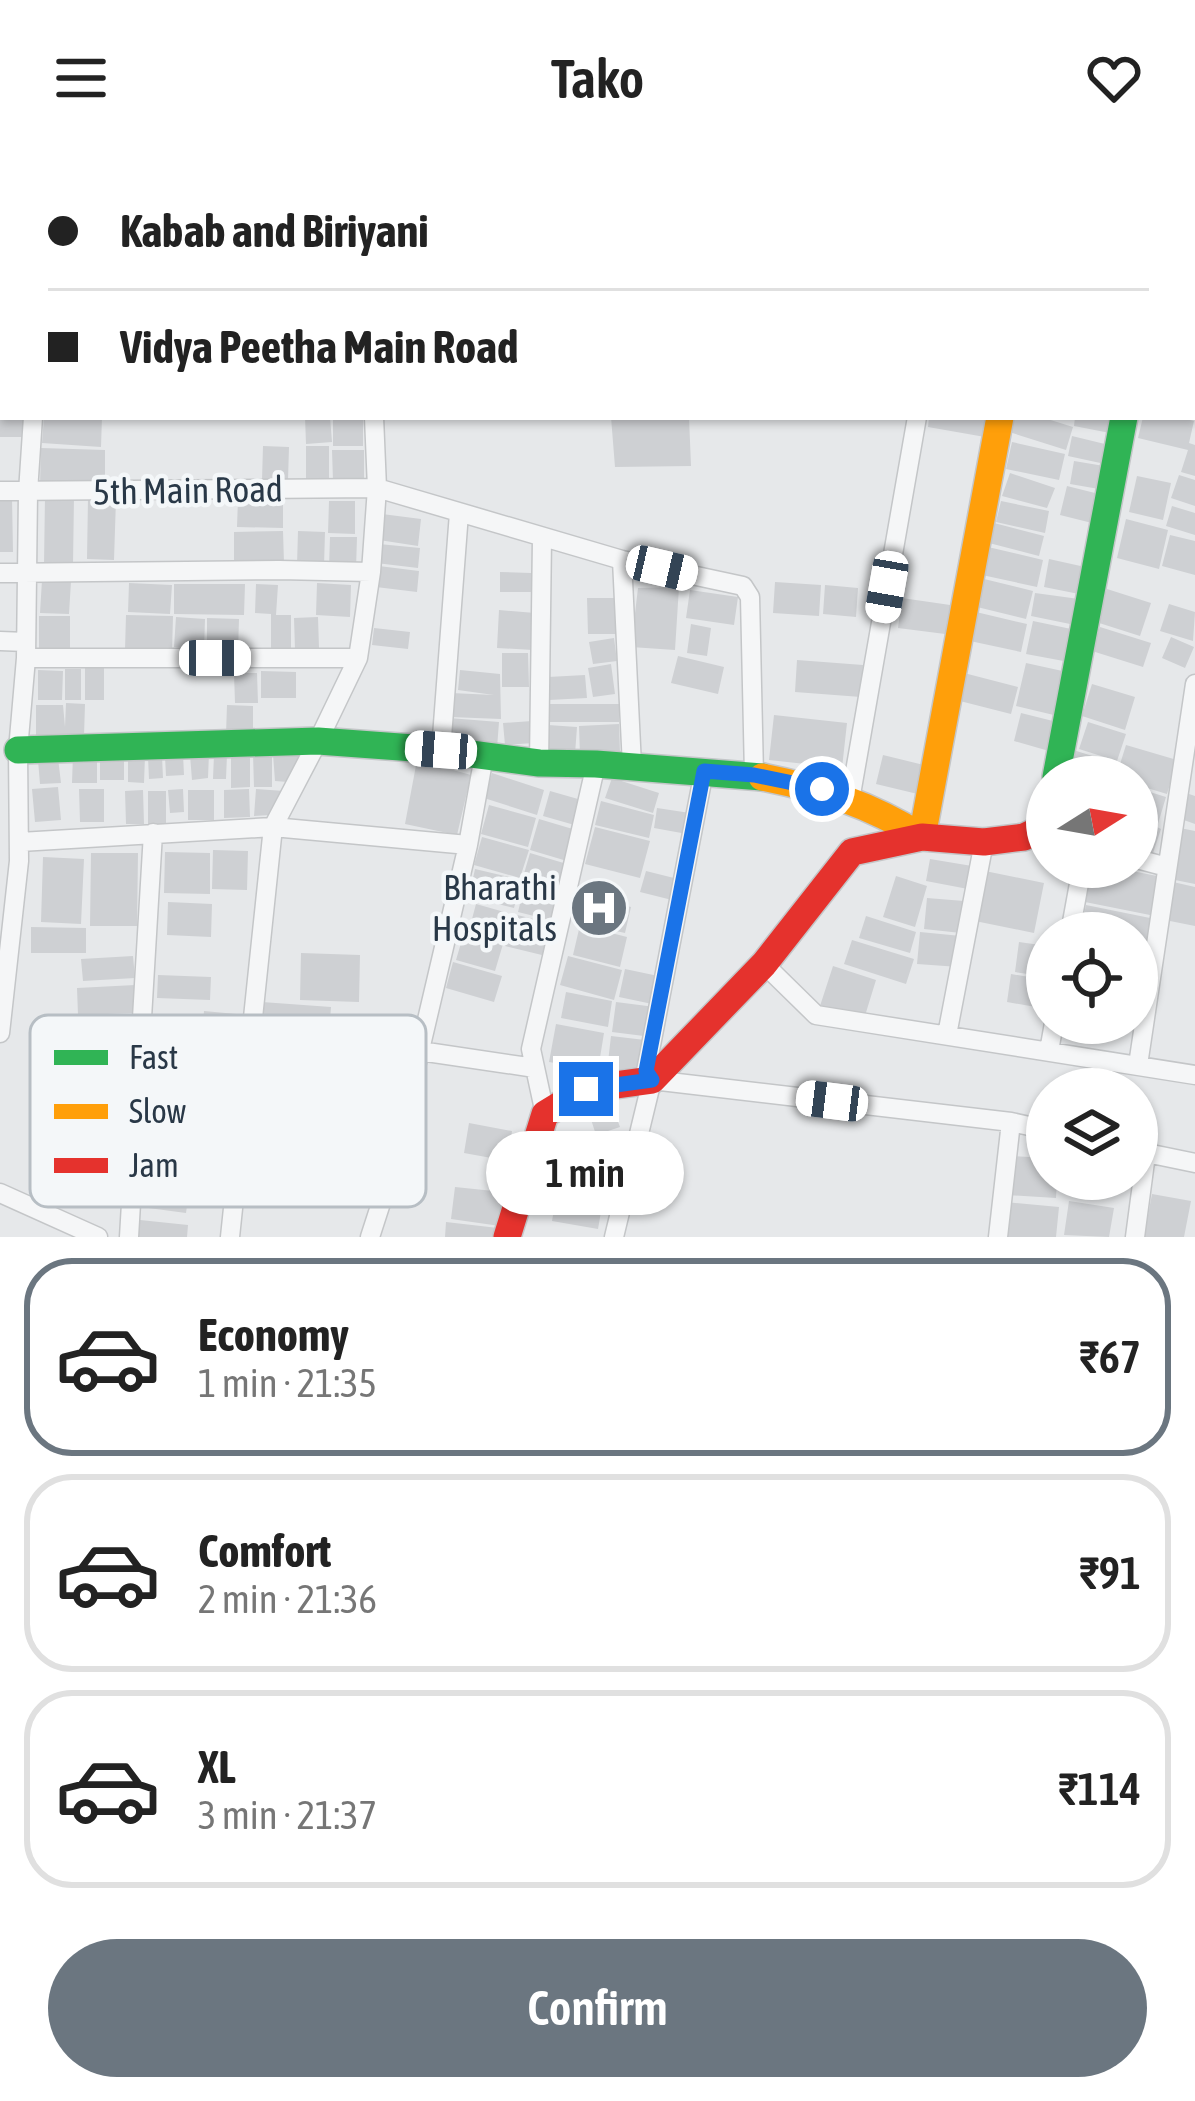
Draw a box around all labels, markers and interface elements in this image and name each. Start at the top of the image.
icon: menu [48,45,114,111]
icon: heart [1081,45,1147,111]
text: Tako [551,48,644,109]
text: Kabab and Biriyani [120,205,429,257]
text: Vidya Peetha Main Road [120,321,518,373]
street label: 5th Main Road [93,467,283,513]
car [623,542,701,594]
car [863,548,911,626]
car [179,640,251,676]
car [404,730,478,770]
north arrow [1026,756,1158,888]
map controls [1026,756,1158,1200]
route start [795,762,849,816]
place label: Bharathi Hospitals [432,866,557,949]
hospital icon: Bharathi Hospitals [568,877,630,939]
button: locate [1026,912,1158,1044]
legend [30,1015,426,1207]
text: Fast [129,1038,178,1076]
route end [559,1062,613,1116]
button: layers [1026,1068,1158,1200]
car [794,1079,870,1123]
text: Slow [129,1092,186,1130]
callout: 1 min [487,1131,685,1215]
text: Jam [129,1146,179,1184]
text: 1 min [545,1151,625,1195]
icon: car [54,1303,162,1411]
text: Economy [198,1309,349,1361]
text: ₹67 [1079,1331,1141,1383]
text: 1 min · 21:35 [198,1361,377,1405]
icon: car [54,1519,162,1627]
text: Comfort [198,1525,331,1577]
text: ₹91 [1079,1547,1141,1599]
text: 2 min · 21:36 [198,1577,377,1621]
icon: car [54,1735,162,1843]
text: XL [198,1741,236,1793]
text: ₹114 [1058,1763,1141,1815]
text: 3 min · 21:37 [198,1793,377,1837]
button: Confirm [48,1939,1147,2077]

